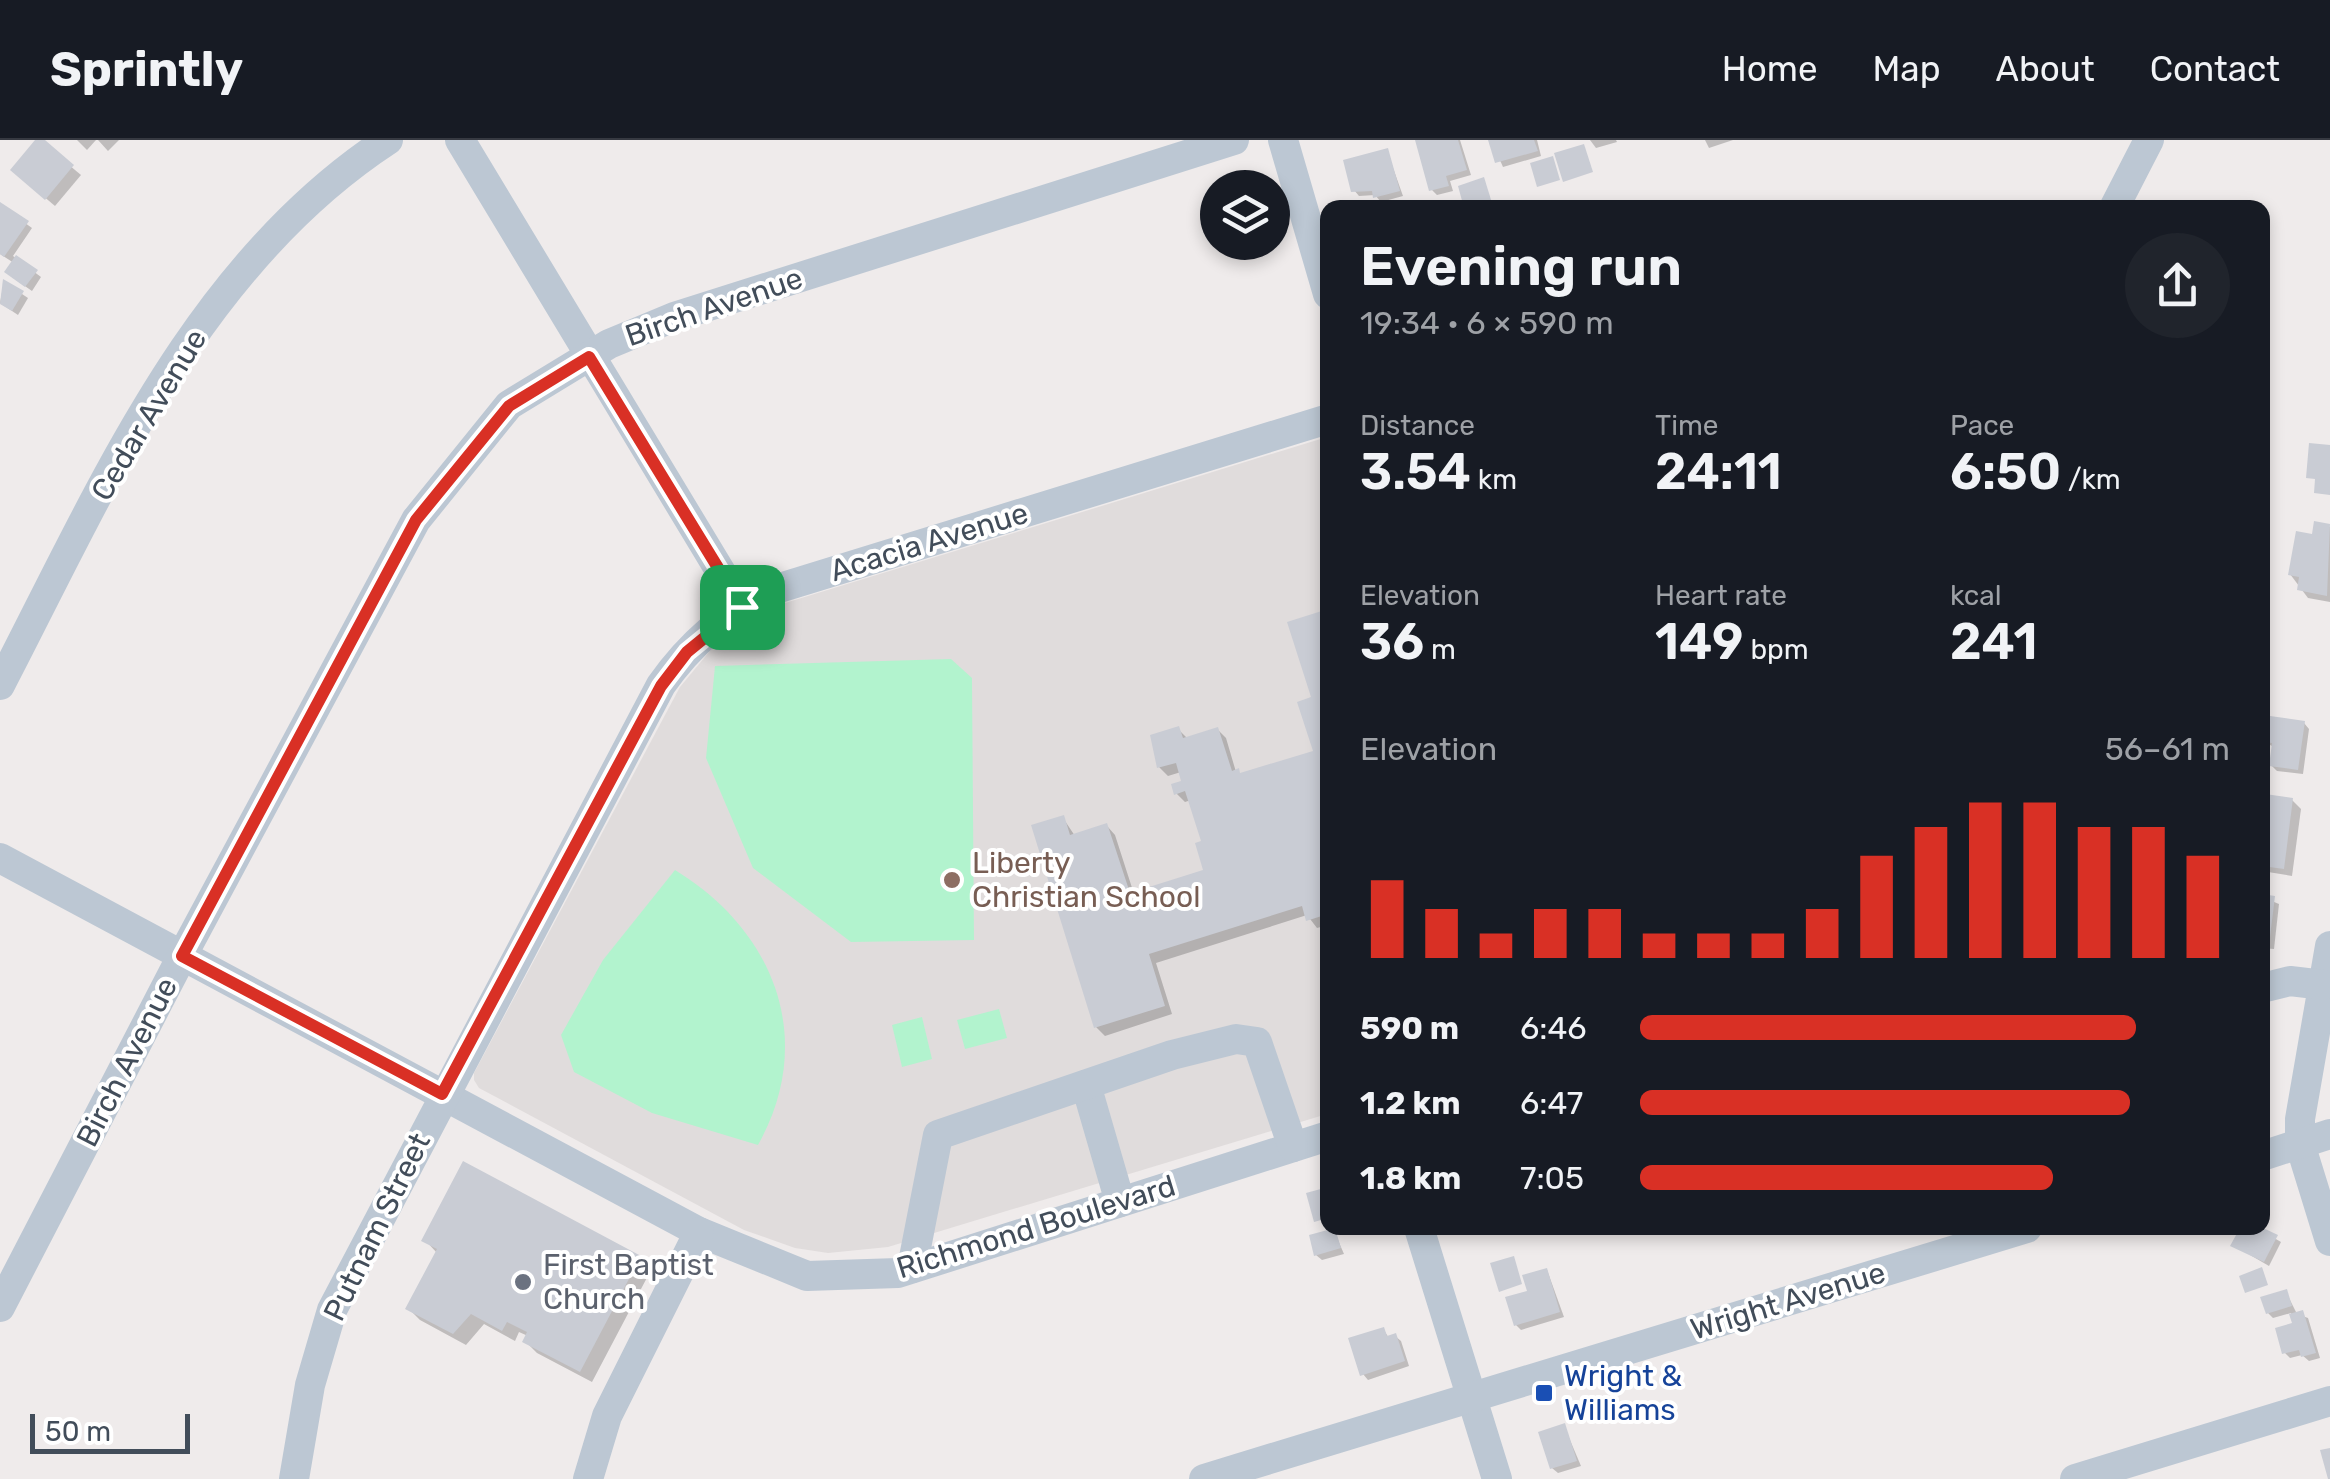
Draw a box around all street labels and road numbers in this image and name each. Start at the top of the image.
street label: Birch Avenue [621,260,807,354]
street label: Cedar Avenue [84,323,214,507]
street label: Acacia Avenue [826,495,1032,589]
street label: Birch Avenue [69,971,185,1153]
street label: Putnam Street [316,1127,438,1327]
street label: Richmond Boulevard [892,1167,1180,1287]
street label: Wright Avenue [1686,1254,1890,1348]

